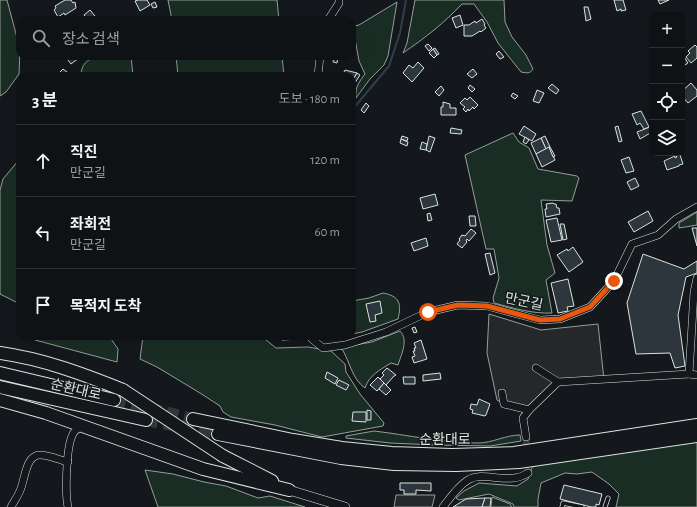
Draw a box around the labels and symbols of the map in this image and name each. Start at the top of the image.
route end [605,272,623,290]
street label: 만군길 [503,290,544,313]
route start [419,303,437,321]
street label: 순환대로 [49,375,103,403]
street label: 순환대로 [419,431,471,447]

